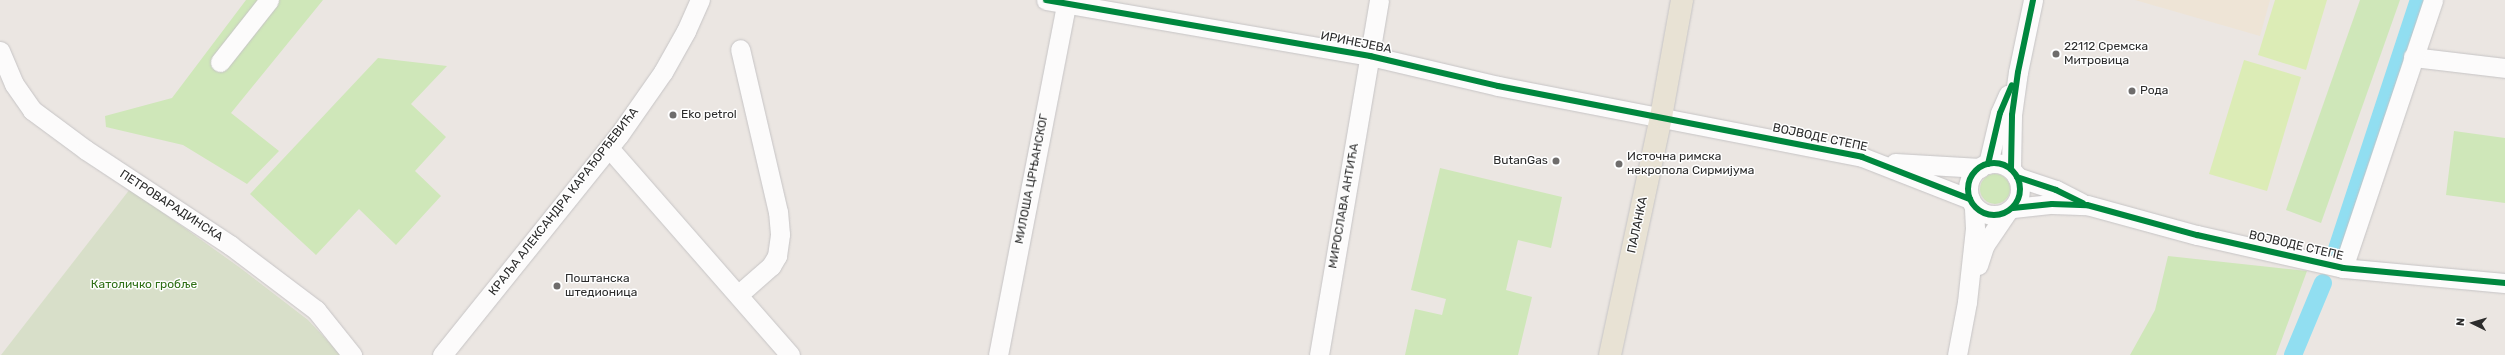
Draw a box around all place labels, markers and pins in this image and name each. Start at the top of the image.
place label: 22112 Сремска Митровица [2064,40,2148,68]
marker: 22112 Сремска Митровица [2051,49,2061,59]
place label: Рода [2140,84,2168,98]
marker: Рода [2127,86,2137,96]
place label: Eko petrol [681,108,737,122]
marker: Eko petrol [668,110,678,120]
place label: Источна римска некропола Сирмијума [1627,150,1754,178]
place label: ButanGas [1493,154,1548,168]
marker: ButanGas [1551,156,1561,166]
marker: Источна римска некропола Сирмијума [1614,159,1624,169]
place label: Поштанска штедионица [565,272,637,300]
marker: Поштанска штедионица [552,281,562,291]

